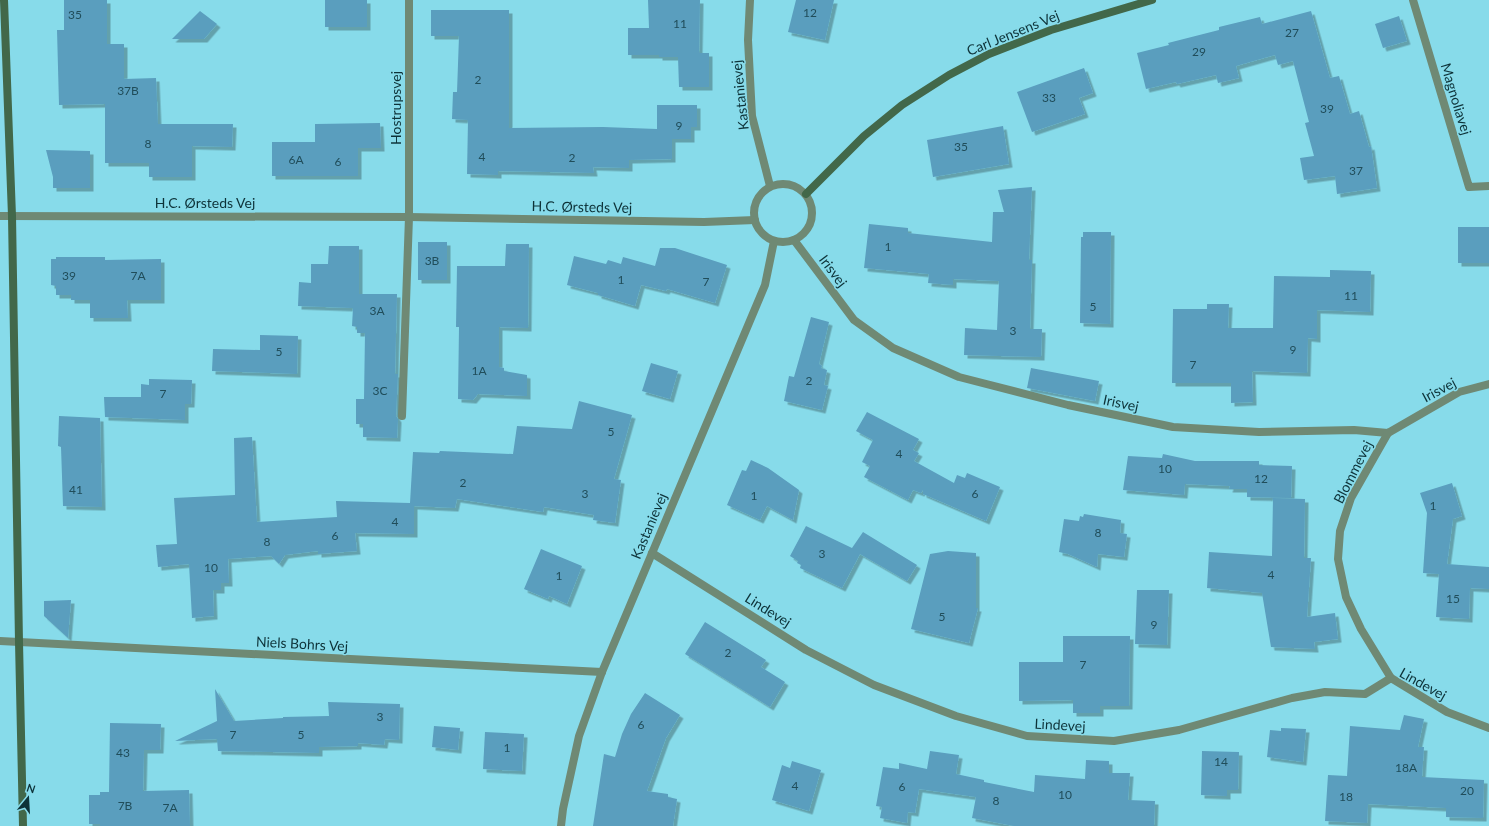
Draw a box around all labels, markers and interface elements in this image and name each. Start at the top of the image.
house number: 12 [803,5,817,20]
street label: Carl Jensens Vej [964,6,1062,59]
house number: 35 [68,7,82,22]
house number: 11 [673,16,687,31]
house number: 27 [1285,25,1299,40]
house number: 29 [1192,44,1206,59]
street label: Kastanievej [727,59,752,131]
street label: Magnoliavej [1438,61,1475,137]
street label: Hostrupsvej [387,71,404,145]
house number: 2 [475,72,482,87]
house number: 37B [117,83,139,98]
house number: 33 [1042,90,1056,105]
house number: 39 [1320,101,1334,116]
house number: 9 [676,118,683,133]
house number: 8 [145,136,152,151]
house number: 35 [954,139,968,154]
house number: 4 [479,149,486,164]
house number: 2 [569,150,576,165]
house number: 6A [288,152,304,167]
house number: 6 [335,154,342,169]
house number: 37 [1349,163,1363,178]
street label: H.C. Ørsteds Vej [155,194,255,211]
street label: H.C. Ørsteds Vej [532,197,632,216]
house number: 1 [885,239,892,254]
street label: Irisvej [816,251,851,290]
house number: 3B [425,253,440,268]
house number: 39 [62,268,76,283]
house number: 7A [130,268,146,283]
house number: 1 [618,272,625,287]
house number: 7 [703,274,710,289]
house number: 11 [1344,288,1358,303]
house number: 5 [1090,299,1097,314]
house number: 3A [369,303,385,318]
house number: 3 [1010,323,1017,338]
house number: 9 [1290,342,1297,357]
house number: 5 [276,344,283,359]
house number: 7 [1190,357,1197,372]
house number: 1A [471,363,487,378]
house number: 2 [806,373,813,388]
street label: Irisvej [1419,374,1459,406]
house number: 3C [373,383,387,398]
house number: 7 [160,386,167,401]
street label: Irisvej [1102,390,1140,415]
house number: 5 [608,424,615,439]
street label: Blommevej [1329,438,1376,506]
house number: 4 [896,446,903,461]
house number: 10 [1158,461,1172,476]
house number: 12 [1254,471,1268,486]
house number: 2 [460,475,467,490]
house number: 41 [69,482,83,497]
house number: 3 [582,486,589,501]
house number: 6 [972,486,979,501]
house number: 1 [751,488,758,503]
street label: Kastanievej [627,490,670,562]
house number: 1 [1430,498,1437,513]
house number: 4 [392,514,399,529]
house number: 8 [1095,525,1102,540]
house number: 6 [332,528,339,543]
house number: 8 [264,534,271,549]
house number: 3 [819,546,826,561]
house number: 10 [204,560,218,575]
house number: 4 [1268,567,1275,582]
house number: 1 [556,568,563,583]
street label: Lindevej [742,589,794,630]
house number: 15 [1446,591,1460,606]
house number: 5 [939,609,946,624]
house number: 9 [1151,617,1158,632]
street label: Niels Bohrs Vej [255,633,349,654]
house number: 2 [725,645,732,660]
house number: 7 [1080,657,1087,672]
street label: Lindevej [1397,664,1450,703]
house number: 3 [377,709,384,724]
street label: Lindevej [1034,715,1086,734]
house number: 6 [638,717,645,732]
house number: 7 [230,727,237,742]
house number: 5 [298,727,305,742]
house number: 1 [504,740,511,755]
house number: 43 [116,745,130,760]
house number: 14 [1214,754,1228,769]
house number: 18A [1395,760,1418,775]
north arrow [8,778,48,818]
house number: 4 [792,778,799,793]
house number: 6 [899,779,906,794]
text: N [25,781,37,796]
house number: 20 [1460,783,1474,798]
house number: 10 [1058,787,1072,802]
house number: 18 [1339,789,1353,804]
house number: 8 [993,793,1000,808]
house number: 7B [118,798,133,813]
house number: 7A [162,800,178,815]

